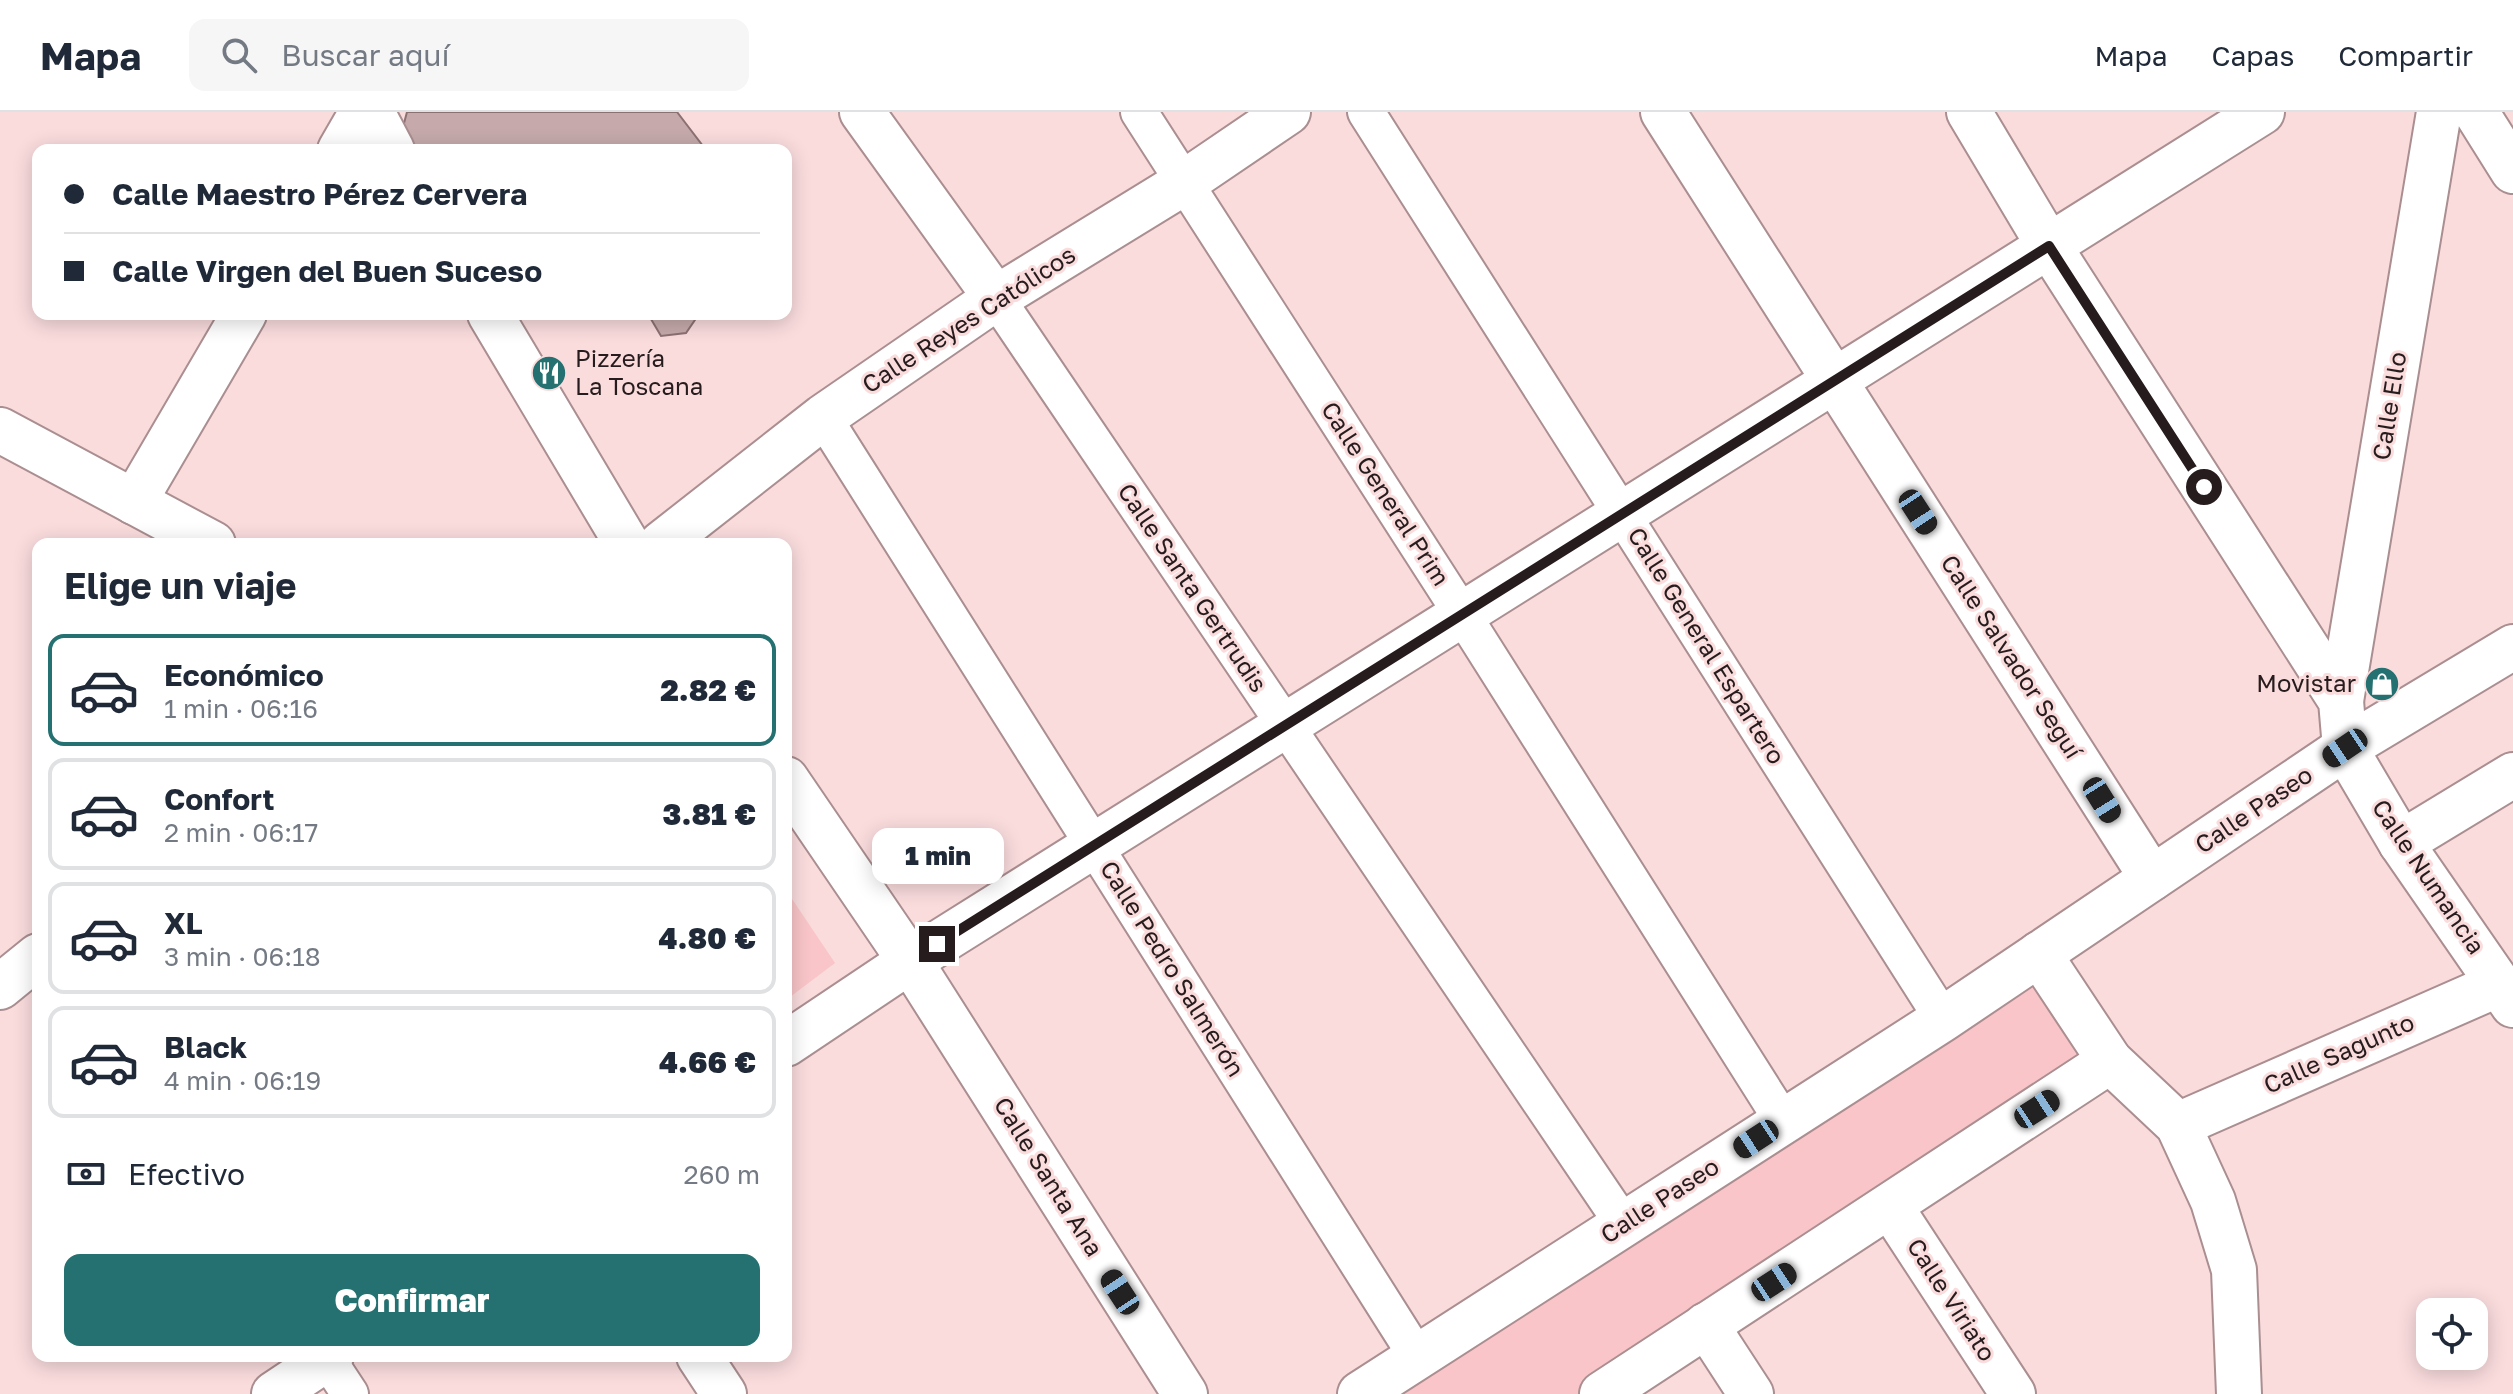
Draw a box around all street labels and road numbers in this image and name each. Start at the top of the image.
street label: Calle Reyes Católicos [856,239,1080,398]
street label: Calle Ello [2366,350,2411,462]
street label: Calle General Prim [1316,396,1457,591]
street label: Calle Santa Gertrudis [1113,477,1274,697]
street label: Calle General Espartero [1623,522,1792,769]
street label: Calle Salvador Seguí [1936,549,2090,765]
street label: Calle Paseo [2189,759,2317,859]
street label: Calle Numancia [2367,793,2492,959]
street label: Calle Pedro Salmerón [1095,855,1251,1081]
street label: Calle Sagunto [2259,1007,2418,1099]
street label: Calle Santa Ana [989,1091,1110,1261]
street label: Calle Paseo [1595,1151,1724,1249]
street label: Calle Viriato [1902,1232,2003,1366]

